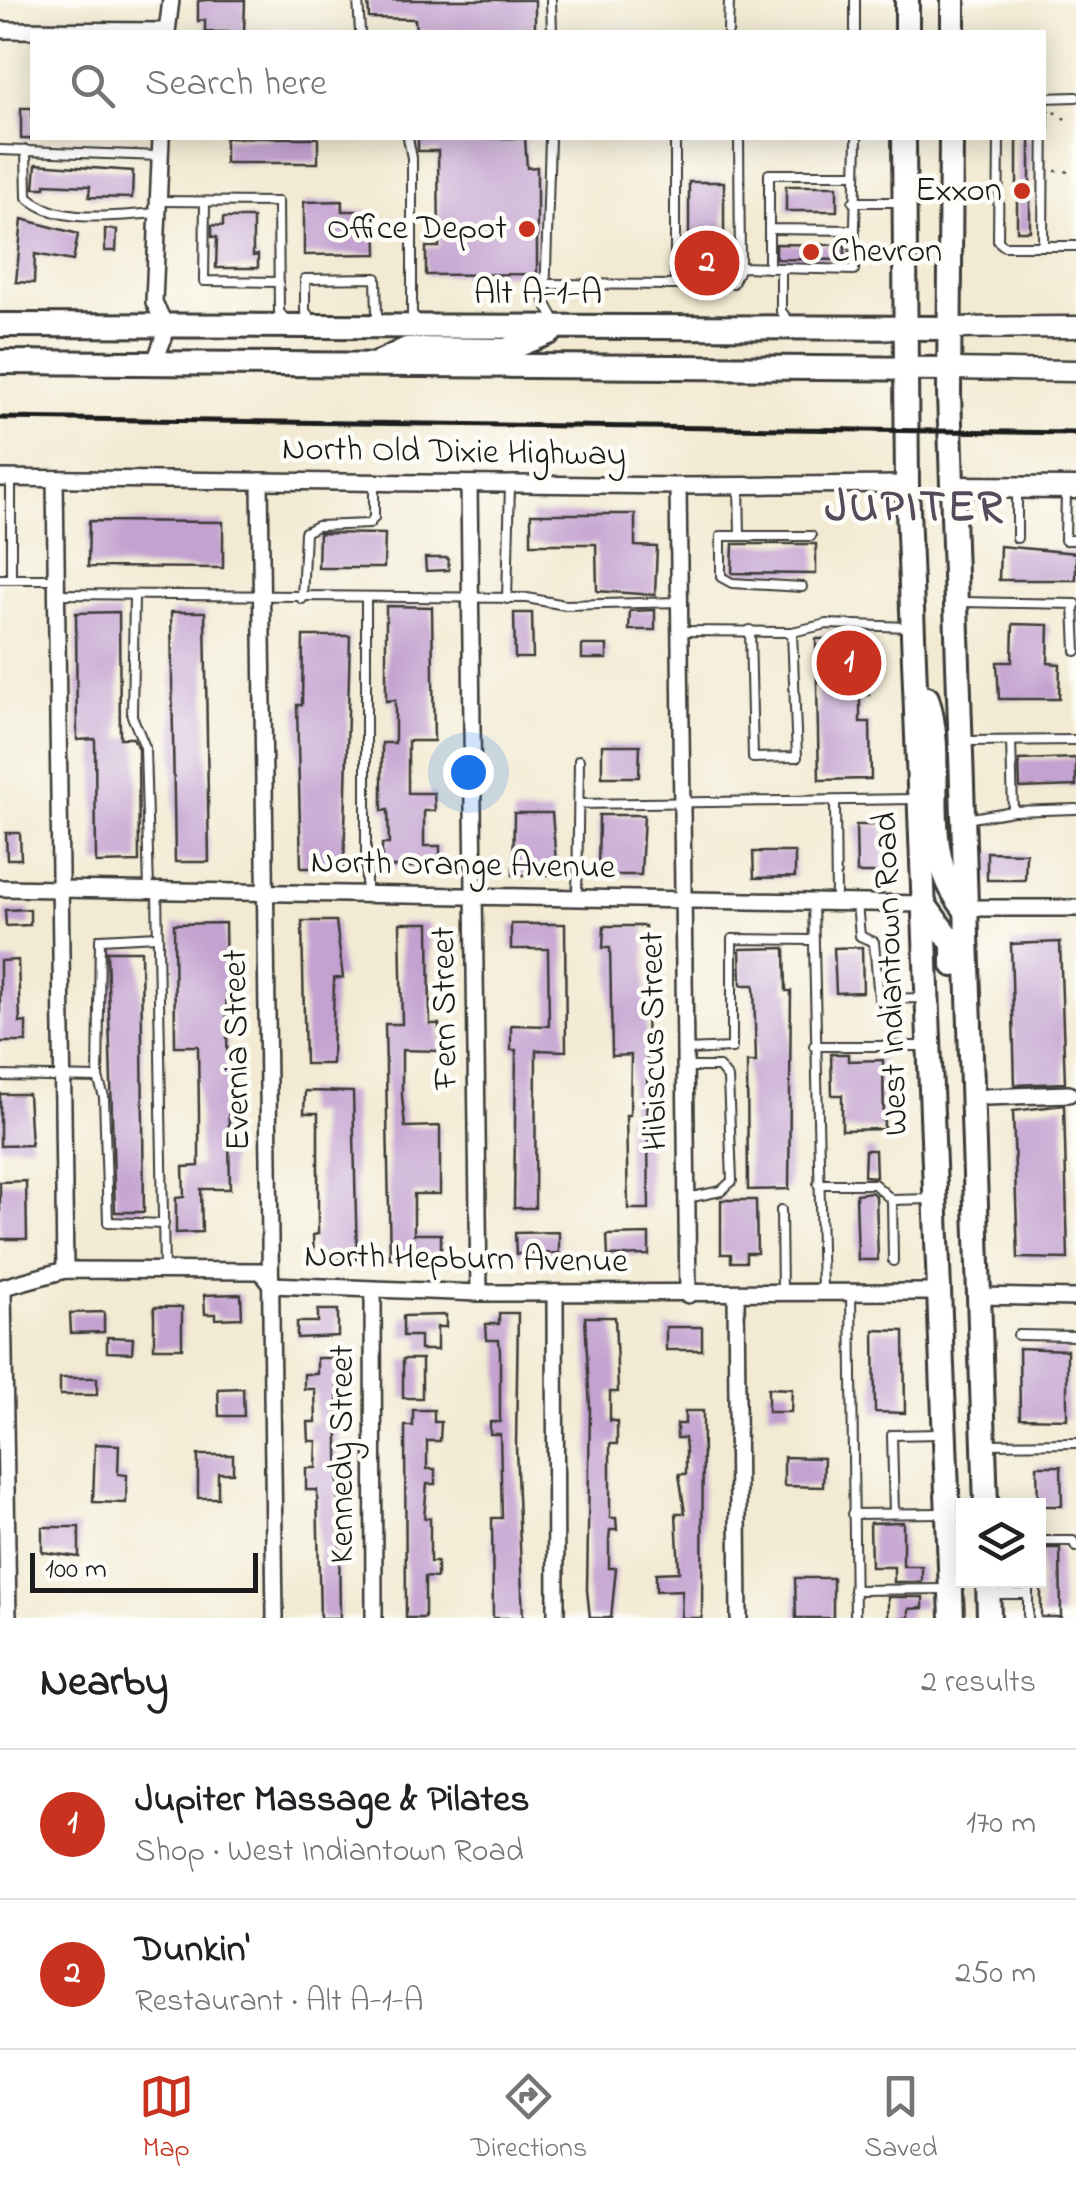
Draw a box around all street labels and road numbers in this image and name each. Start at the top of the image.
street label: Alt A-1-A [474,269,602,320]
street label: North Old Dixie Highway [281,424,627,482]
street label: West Indiantown Road [861,811,923,1137]
street label: North Orange Avenue [310,838,616,894]
street label: Fern Street [419,926,473,1091]
street label: Hibiscus Street [628,931,682,1151]
street label: Evernia Street [211,948,265,1151]
street label: North Hepburn Avenue [304,1232,629,1288]
street label: Kennedy Street [318,1344,369,1563]

